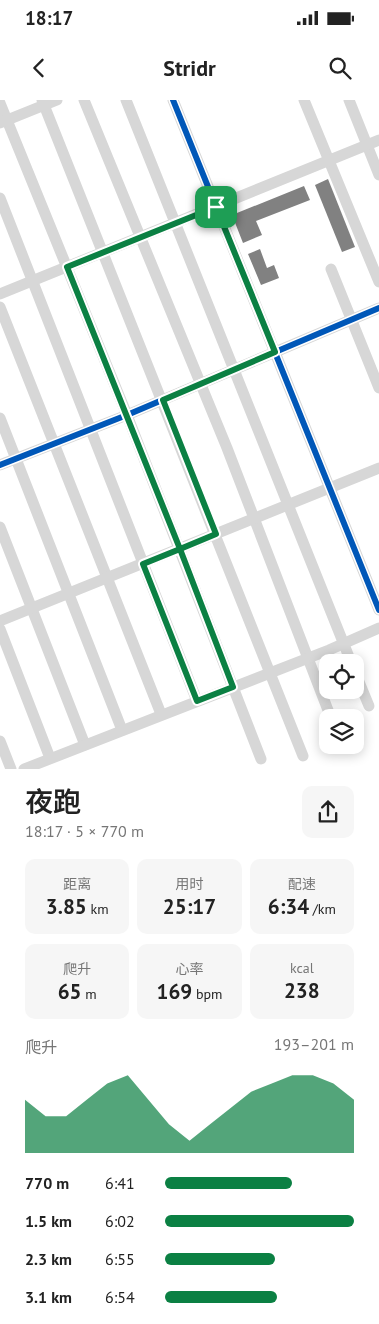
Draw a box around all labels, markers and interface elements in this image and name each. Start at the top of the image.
text: 18:17 [25,6,73,30]
icon: back [25,54,53,82]
text: Stridr [163,54,216,82]
icon: search [326,54,354,82]
pin [195,186,237,228]
icon: arrive [202,193,230,221]
map controls [319,654,364,754]
button: locate [319,654,364,699]
button: layers [319,709,364,754]
text: 夜跑 [25,783,81,820]
button: share [302,786,354,838]
text: 18:17 · 5 × 770 m [25,821,144,841]
text: 距离 [63,875,91,893]
text: 用时 [175,875,203,893]
text: 配速 [288,875,316,893]
text: 3.85 [46,893,87,920]
text: 25:17 [163,893,216,920]
text: 6:34 [268,893,309,920]
text: km [87,900,109,918]
text: /km [309,900,336,918]
text: kcal [290,959,314,977]
text: 爬升 [63,960,91,978]
text: 心率 [175,960,203,978]
text: 238 [284,977,320,1004]
text: 65 [58,978,82,1005]
text: 169 [157,978,192,1005]
text: m [82,985,97,1003]
text: bpm [192,985,222,1003]
text: 193–201 m [274,1034,354,1054]
text: 爬升 [25,1037,57,1057]
text: 770 m [25,1173,69,1193]
text: 6:41 [105,1173,135,1193]
text: 1.5 km [25,1211,72,1231]
text: 6:02 [105,1211,135,1231]
text: 2.3 km [25,1249,72,1269]
text: 6:55 [105,1249,135,1269]
text: 3.1 km [25,1287,72,1307]
text: 6:54 [105,1287,135,1307]

